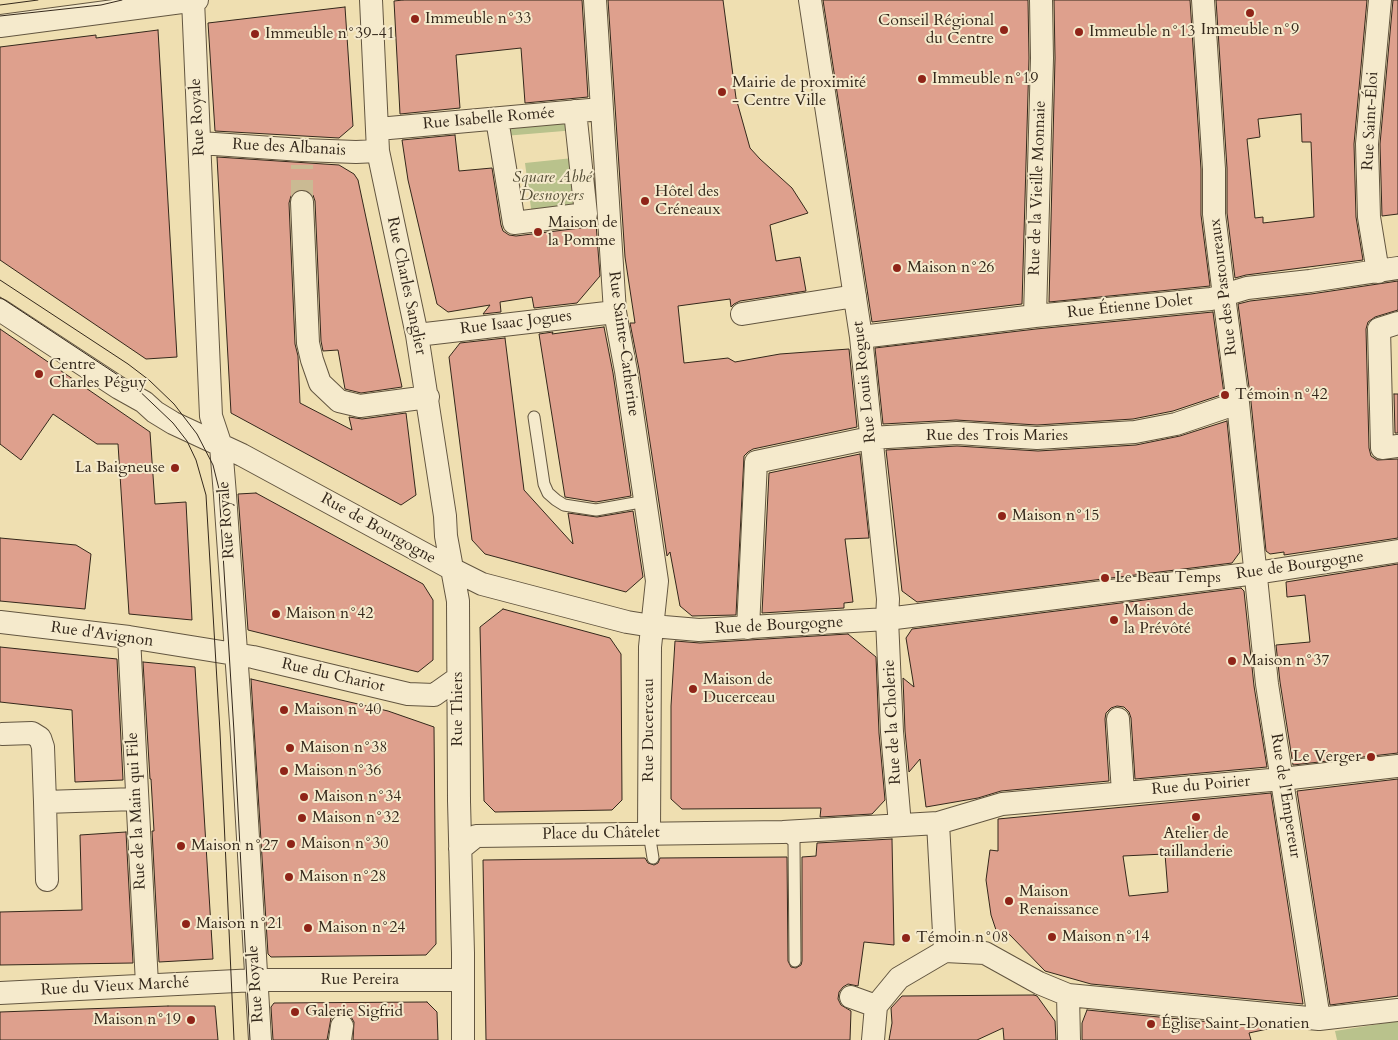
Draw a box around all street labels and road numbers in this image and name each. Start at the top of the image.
street label: Rue Saint-Éloi [1359,71,1383,171]
street label: Rue Royale [186,78,210,156]
street label: Rue de la Vieille Monnaie [1025,100,1051,276]
street label: Rue Isabelle Romée [422,104,556,134]
street label: Rue des Albanais [232,135,346,161]
street label: Rue Charles Sanglier [382,215,430,357]
street label: Rue des Pastoureaux [1206,217,1242,357]
street label: Rue Sainte-Catherine [603,270,643,418]
street label: Rue Étienne Dolet [1066,291,1194,323]
street label: Rue Isaac Jogues [459,307,573,339]
street label: Rue Louis Roguet [849,320,881,444]
street label: Rue des Trois Maries [926,426,1068,446]
street label: Rue Royale [215,480,239,560]
street label: Rue de Bourgogne [317,489,439,569]
street label: Rue de Bourgogne [1235,548,1365,584]
street label: Rue de Bourgogne [714,613,844,639]
street label: Rue d'Avignon [49,618,155,652]
street label: Rue du Chariot [280,655,386,697]
street label: Rue de la Cholerie [880,659,906,785]
street label: Rue Thiers [448,672,468,746]
street label: Rue Ducerceau [639,678,659,782]
street label: Rue de la Main qui File [123,732,151,890]
street label: Rue de l'Empereur [1266,732,1304,860]
street label: Rue du Poirier [1151,772,1251,800]
street label: Place du Châtelet [542,823,660,845]
street label: Rue Royale [244,944,268,1024]
street label: Rue Pereira [321,970,399,990]
street label: Rue du Vieux Marché [40,974,190,1000]

